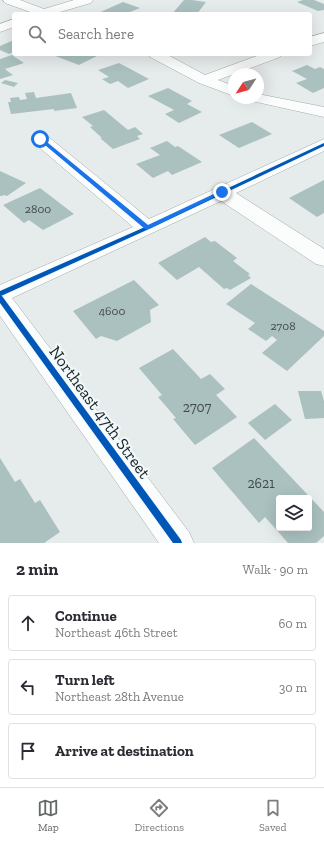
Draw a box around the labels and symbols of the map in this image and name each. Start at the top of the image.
north arrow [228,68,264,104]
route start [31,130,49,148]
route end [213,183,231,201]
house number: 2800 [25,202,51,216]
house number: 4600 [99,304,125,318]
house number: 2708 [270,319,296,333]
street label: Northeast 47th Street [45,342,155,483]
house number: 2707 [183,399,212,416]
house number: 2621 [247,475,275,492]

